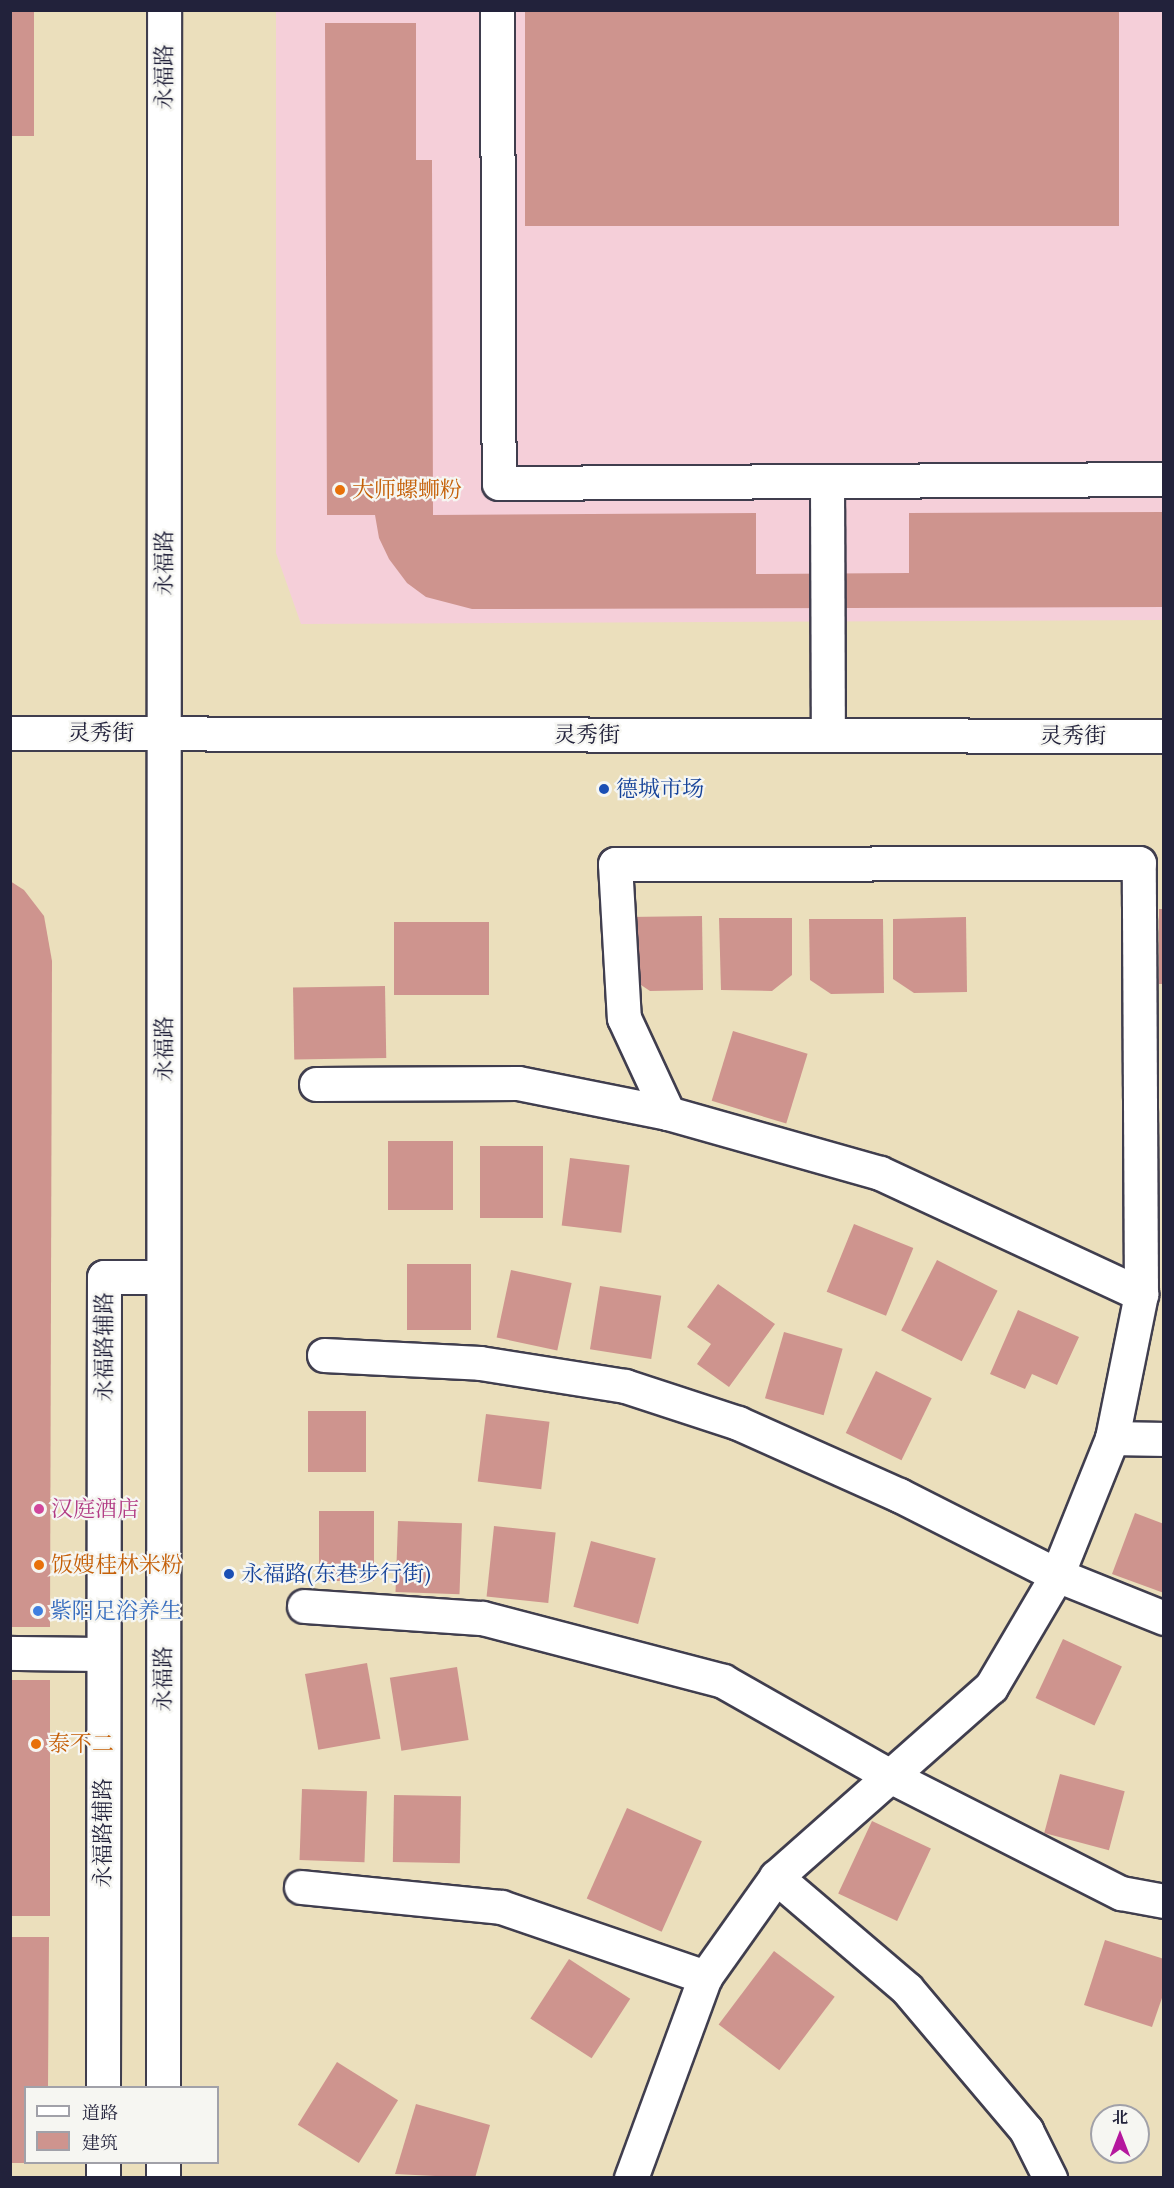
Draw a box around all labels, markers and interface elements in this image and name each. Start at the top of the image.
street label: 永福路 [151,44,177,110]
place label: 大师螺蛳粉 [352,477,462,503]
marker: 大师螺蛳粉 [333,483,347,497]
street label: 永福路 [151,530,177,596]
street label: 灵秀街 [68,720,134,746]
street label: 灵秀街 [554,722,620,748]
street label: 灵秀街 [1040,723,1106,749]
place label: 德城市场 [616,776,704,802]
marker: 德城市场 [597,782,611,796]
street label: 永福路 [151,1016,177,1082]
street label: 永福路辅路 [91,1292,117,1402]
place label: 汉庭酒店 [51,1496,139,1522]
marker: 汉庭酒店 [32,1502,46,1516]
place label: 饭嫂桂林米粉 [51,1552,183,1578]
marker: 饭嫂桂林米粉 [32,1558,46,1572]
place label: 永福路(东巷步行街) [241,1561,431,1587]
marker: 永福路(东巷步行街) [222,1567,236,1581]
place label: 紫阳足浴养生 [50,1598,182,1624]
marker: 紫阳足浴养生 [31,1604,45,1618]
street label: 永福路 [150,1646,176,1712]
place label: 泰不二 [48,1731,114,1757]
marker: 泰不二 [29,1737,43,1751]
street label: 永福路辅路 [90,1778,116,1888]
legend [24,2086,219,2164]
text: 道路 [82,2101,118,2124]
north arrow [1090,2104,1150,2164]
text: 北 [1112,2107,1128,2128]
text: 建筑 [82,2131,118,2154]

